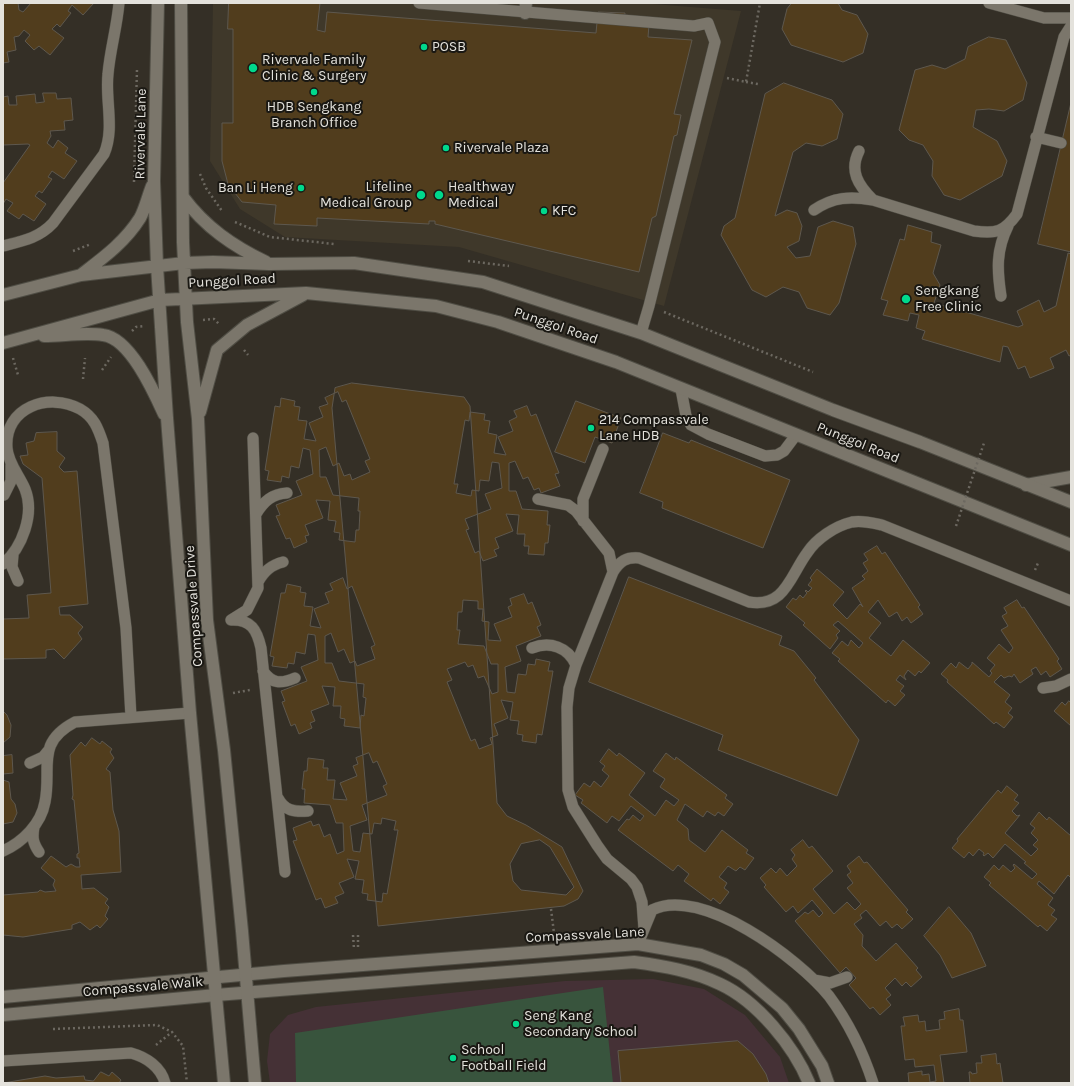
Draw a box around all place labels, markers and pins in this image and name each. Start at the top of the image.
place label: POSB [432,39,466,55]
marker: POSB [419,42,429,52]
place label: Rivervale Family Clinic & Surgery [262,52,366,84]
marker: Rivervale Family Clinic & Surgery [247,62,259,74]
marker: HDB Sengkang Branch Office [309,87,319,97]
place label: HDB Sengkang Branch Office [267,99,361,132]
place label: Rivervale Plaza [454,140,549,156]
marker: Rivervale Plaza [441,143,451,153]
place label: Lifeline Medical Group [320,179,412,212]
place label: Healthway Medical [448,179,514,212]
place label: Ban Li Heng [218,180,293,196]
marker: Ban Li Heng [296,183,306,193]
marker: Lifeline Medical Group [415,189,427,201]
marker: Healthway Medical [433,189,445,201]
place label: KFC [552,203,576,219]
marker: KFC [539,206,549,216]
place label: Sengkang Free Clinic [915,283,982,316]
marker: Sengkang Free Clinic [900,293,912,305]
place label: 214 Compassvale Lane HDB [599,412,709,444]
marker: 214 Compassvale Lane HDB [586,423,596,433]
place label: Seng Kang Secondary School [524,1008,637,1040]
marker: Seng Kang Secondary School [511,1019,521,1029]
place label: School Football Field [461,1042,547,1074]
marker: School Football Field [448,1053,458,1063]

